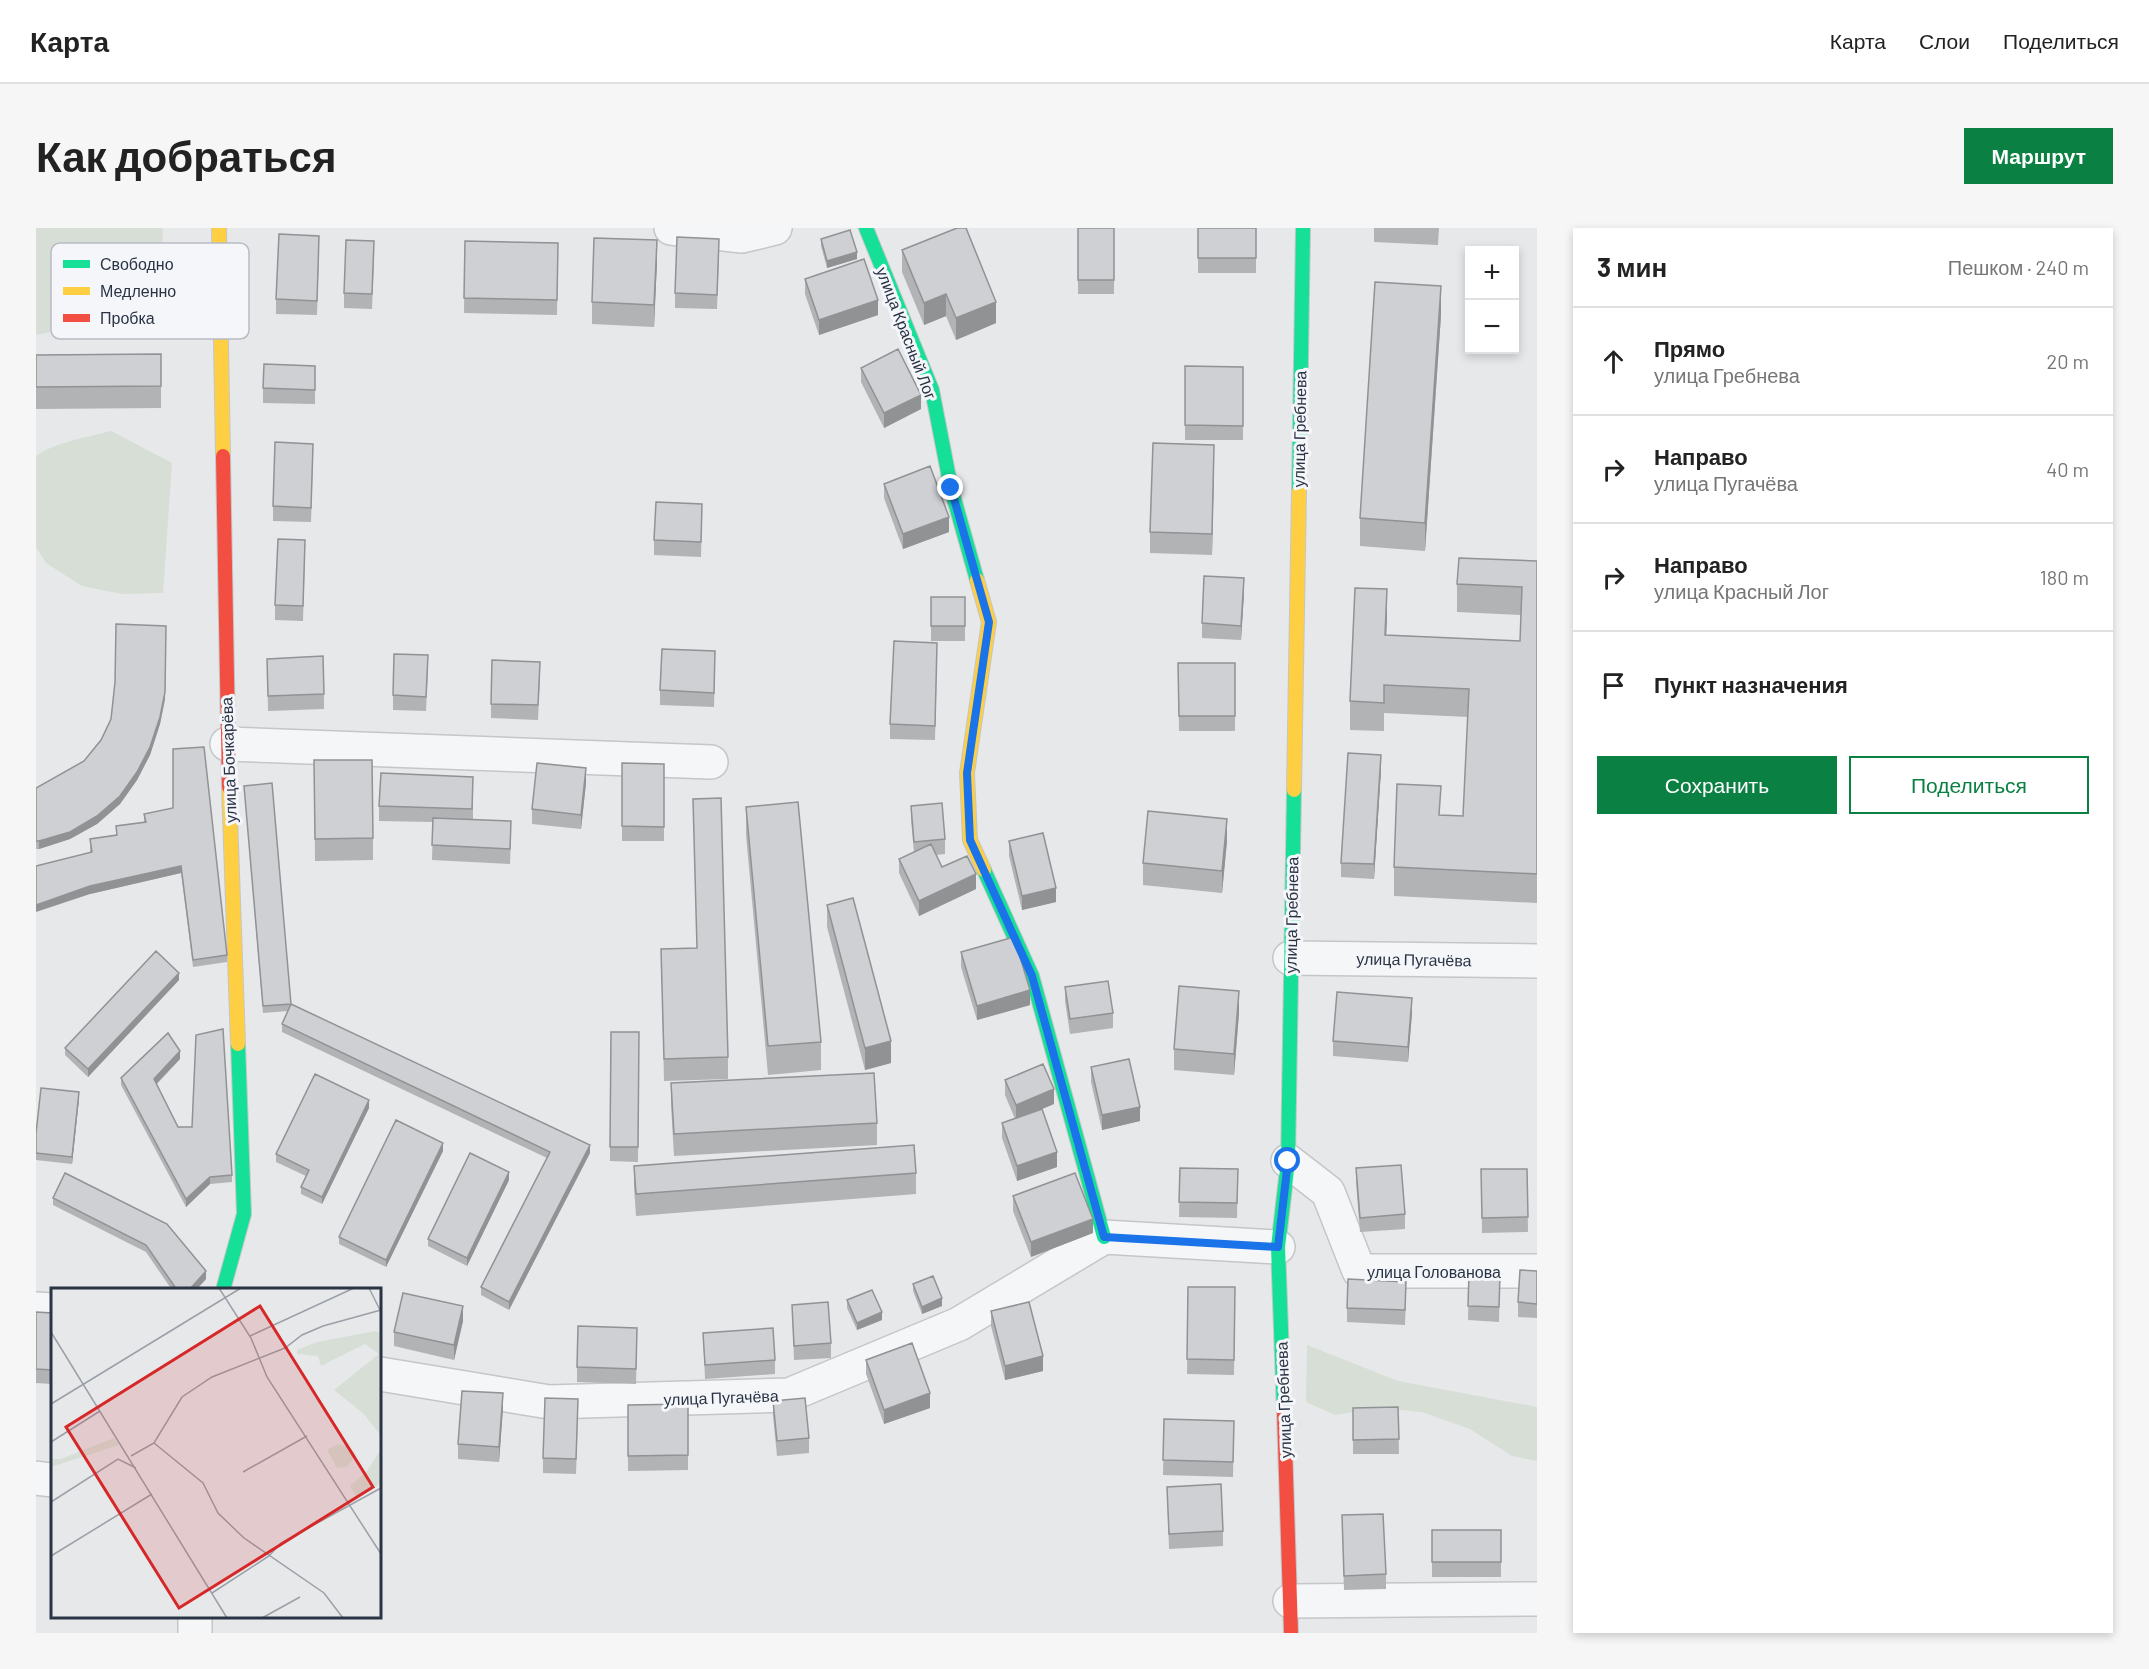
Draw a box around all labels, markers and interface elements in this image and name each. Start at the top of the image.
text: Карта [30,24,109,58]
text: Карта [1830,28,1886,53]
text: Слои [1919,28,1970,53]
text: Поделиться [2003,28,2119,53]
button: Маршрут [1964,128,2113,184]
text: Как добраться [36,130,336,180]
legend [51,243,249,339]
map controls [1465,246,1519,354]
button: + [1465,246,1519,300]
text: 3 мин [1597,251,1667,282]
text: Свободно [100,254,174,273]
text: Пешком · 240 m [1948,255,2089,279]
street label: улица Красный Лог [873,264,941,402]
text: Медленно [100,281,176,300]
button: − [1465,300,1519,354]
text: Пробка [100,308,155,327]
text: Прямо [1654,335,1725,361]
icon: ahead [1597,345,1630,378]
text: 20 m [2046,349,2089,373]
text: улица Гребнева [1654,363,1800,387]
street label: улица Гребнева [1288,370,1310,488]
text: Направо [1654,443,1748,469]
icon: right [1597,453,1630,486]
text: 40 m [2046,457,2089,481]
text: улица Пугачёва [1654,471,1798,495]
route end [937,474,963,500]
text: Направо [1654,551,1748,577]
icon: right [1597,561,1630,594]
text: 180 m [2040,565,2089,589]
text: улица Красный Лог [1654,579,1829,603]
icon: arrive [1597,669,1630,702]
text: Пункт назначения [1654,671,1848,697]
street label: улица Бочкарёва [216,697,240,823]
button: Сохранить [1597,756,1837,814]
button: Поделиться [1849,756,2089,814]
street label: улица Гребнева [1280,856,1302,974]
street label: улица Пугачёва [1356,948,1472,970]
route start [1274,1147,1300,1173]
street label: улица Голованова [1367,1262,1501,1281]
inset map [51,1288,381,1618]
street label: улица Гребнева [1271,1341,1295,1459]
street label: улица Пугачёва [663,1385,779,1409]

